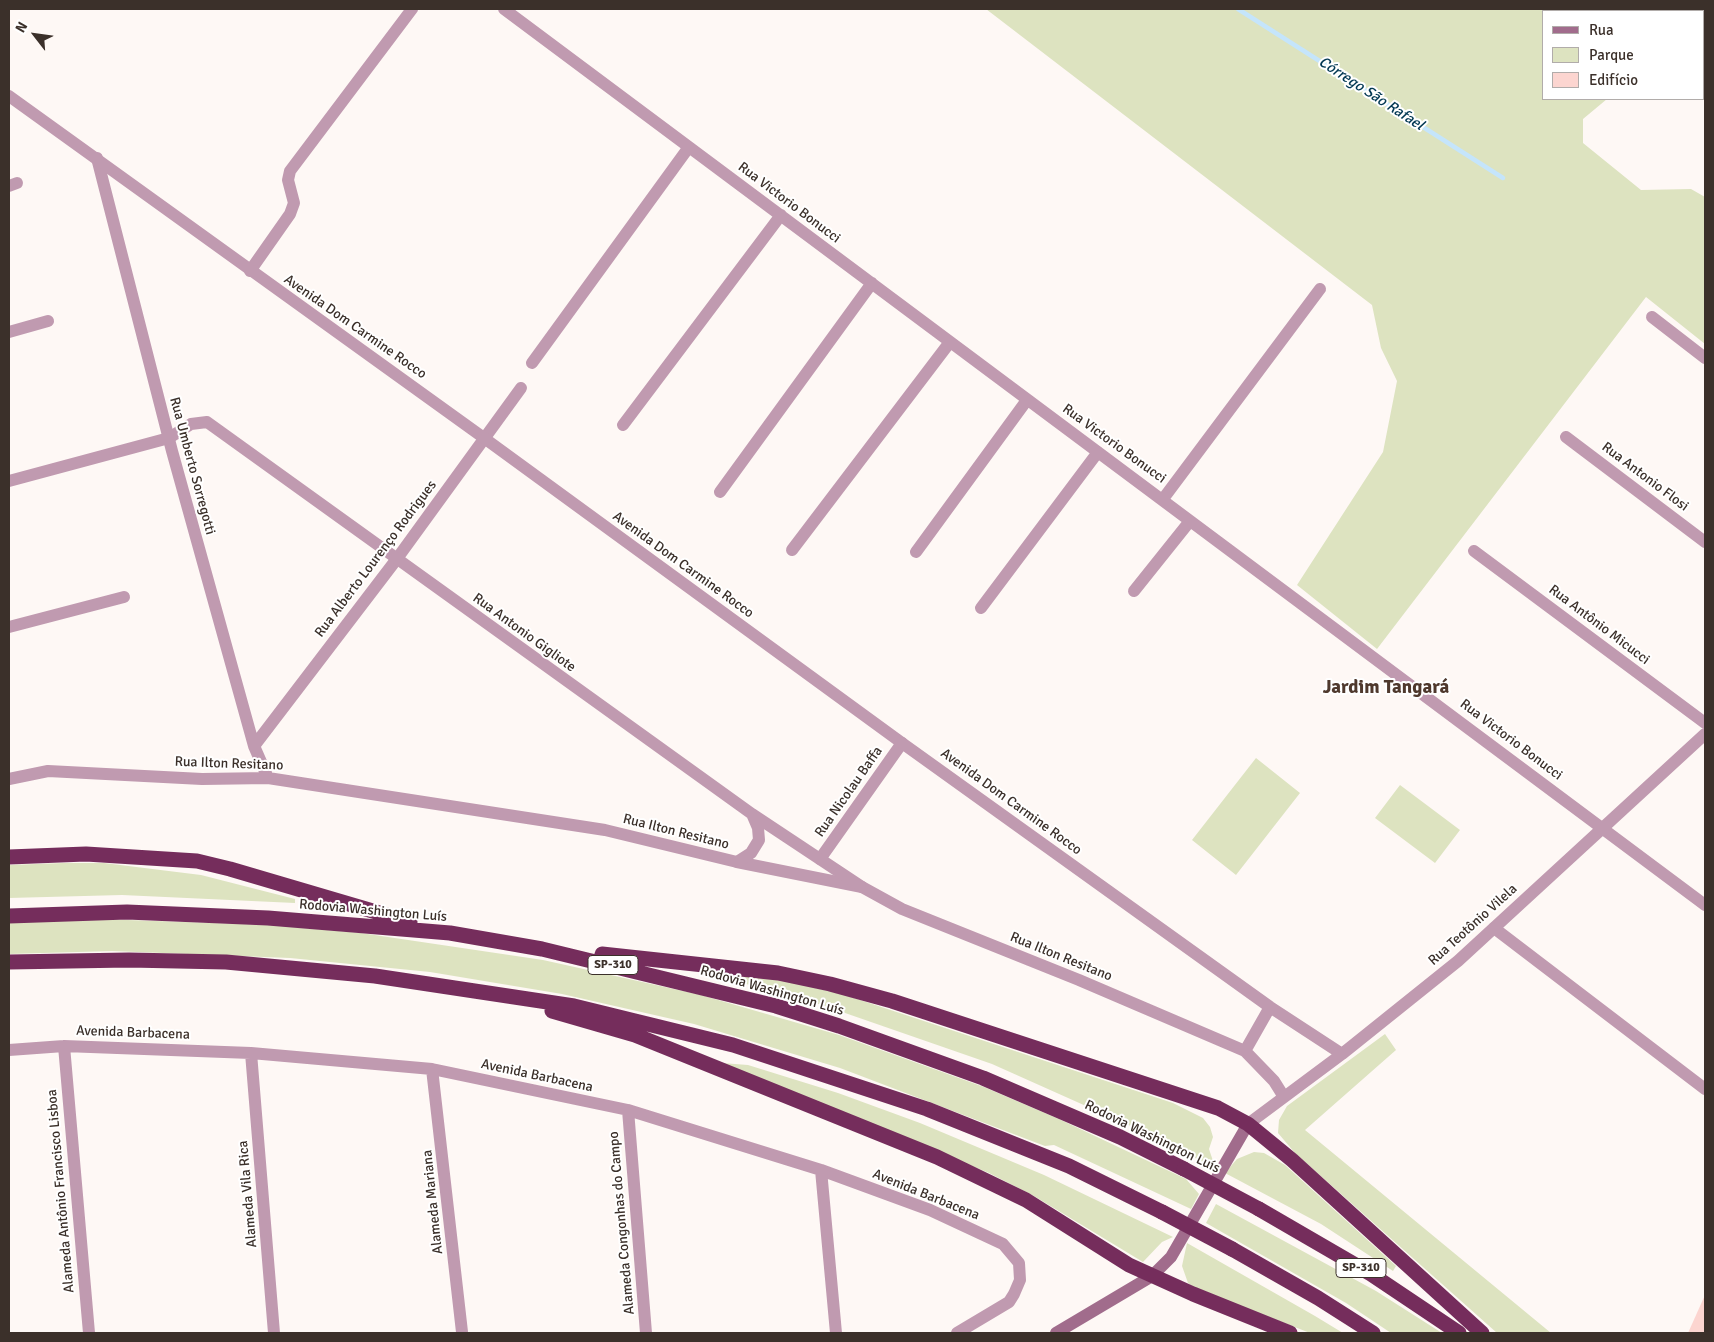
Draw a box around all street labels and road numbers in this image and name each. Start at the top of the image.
street label: Rua Victorio Bonucci [734,159,844,247]
street label: Avenida Dom Carmine Rocco [280,271,430,383]
street label: Rua Umberto Sorregotti [166,395,218,537]
street label: Rua Victorio Bonucci [1059,401,1169,487]
street label: Rua Antonio Flosi [1598,439,1692,515]
street label: Rua Alberto Lourenço Rodrigues [312,477,440,641]
street label: Avenida Dom Carmine Rocco [609,508,757,622]
street label: Rua Antônio Micucci [1545,581,1653,669]
street label: Rua Antonio Gigliote [469,590,579,676]
street label: Rua Victorio Bonucci [1456,696,1566,784]
street label: Rua Nicolau Baffa [812,744,886,840]
street label: Avenida Dom Carmine Rocco [937,745,1085,859]
street label: Rua Ilton Resitano [174,754,284,774]
street label: Rua Ilton Resitano [621,811,731,853]
street label: Rua Teotônio Vilela [1425,881,1521,969]
street label: Rodovia Washington Luís [298,896,448,926]
street label: Rua Ilton Resitano [1007,929,1115,985]
road number: SP-310 [588,956,638,974]
street label: Rodovia Washington Luís [698,962,846,1020]
street label: Avenida Barbacena [76,1023,190,1043]
street label: Avenida Barbacena [480,1056,594,1096]
street label: Alameda Antônio Francisco Lisboa [44,1088,78,1294]
street label: Rodovia Washington Luís [1082,1097,1222,1177]
street label: Alameda Congonhas do Campo [606,1131,638,1315]
street label: Alameda Vila Rica [235,1140,261,1248]
street label: Alameda Mariana [419,1149,447,1255]
street label: Avenida Barbacena [870,1166,982,1224]
road number: SP-310 [1336,1258,1386,1278]

